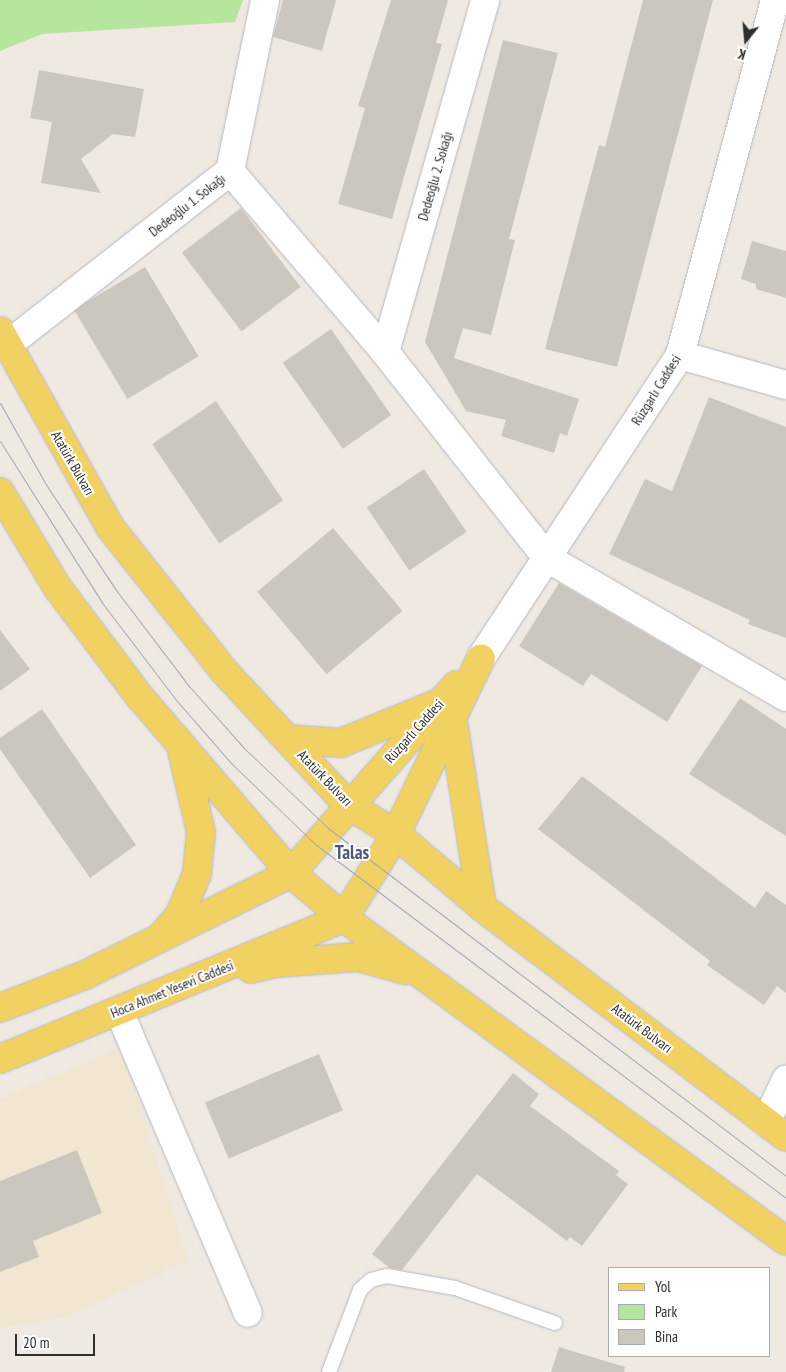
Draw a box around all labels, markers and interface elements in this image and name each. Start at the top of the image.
north arrow [721,15,771,65]
text: K [736,45,748,64]
street label: Dedeoğlu 2. Sokağı [414,129,456,223]
street label: Dedeoğlu 1. Sokağı [145,170,229,240]
street label: Rüzgarlı Caddesi [628,352,684,428]
street label: Atatürk Bulvarı [48,428,98,498]
street label: Rüzgarlı Caddesi [381,696,447,766]
street label: Atatürk Bulvarı [294,746,356,810]
district label: Talas [335,842,369,864]
street label: Hoca Ahmet Yesevi Caddesi [108,956,236,1022]
street label: Atatürk Bulvarı [608,1000,676,1056]
legend [608,1267,771,1357]
text: Yol [655,1277,671,1296]
text: Park [655,1302,677,1321]
scale bar [18,1324,98,1356]
text: Bina [655,1327,678,1346]
text: 20 m [23,1333,49,1352]

